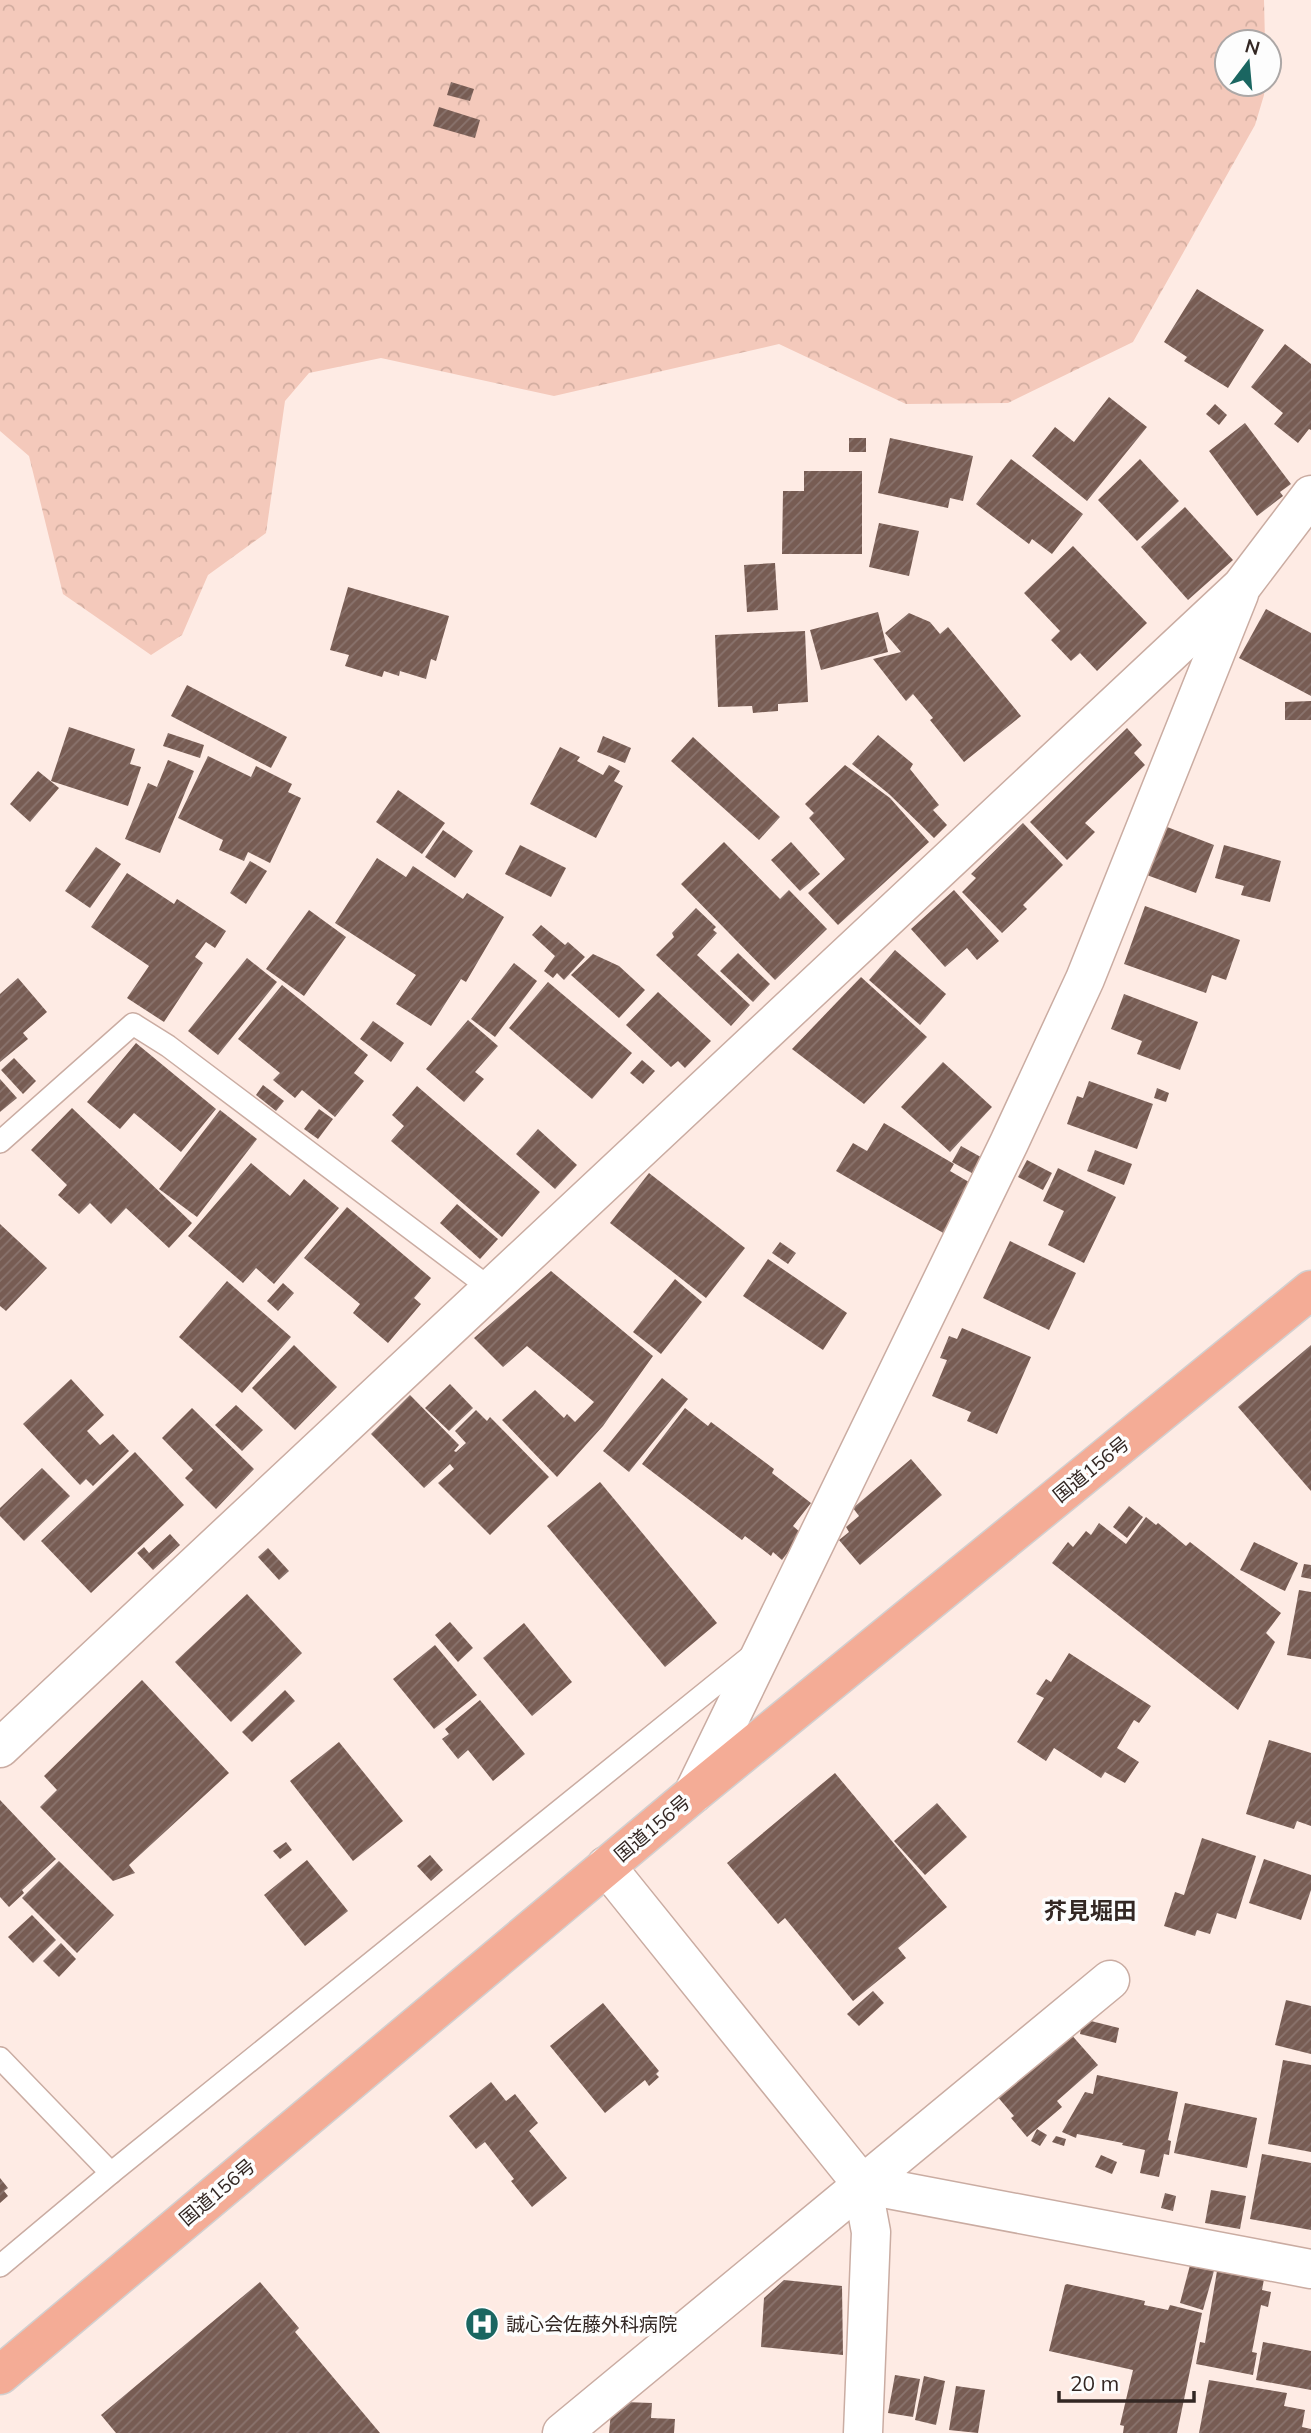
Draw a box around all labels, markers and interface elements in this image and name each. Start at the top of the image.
north arrow [1213,28,1283,98]
text: N [1242,33,1263,60]
street label: 国道156号 [1048,1431,1134,1507]
street label: 国道156号 [609,1789,695,1867]
district label: 芥見堀田 [1044,1896,1136,1925]
street label: 国道156号 [174,2153,260,2231]
hospital icon: 誠心会佐藤外科病院 [463,2305,501,2343]
place label: 誠心会佐藤外科病院 [506,2312,677,2336]
scale bar [1059,2360,1194,2404]
text: 20 m [1070,2370,1119,2396]

